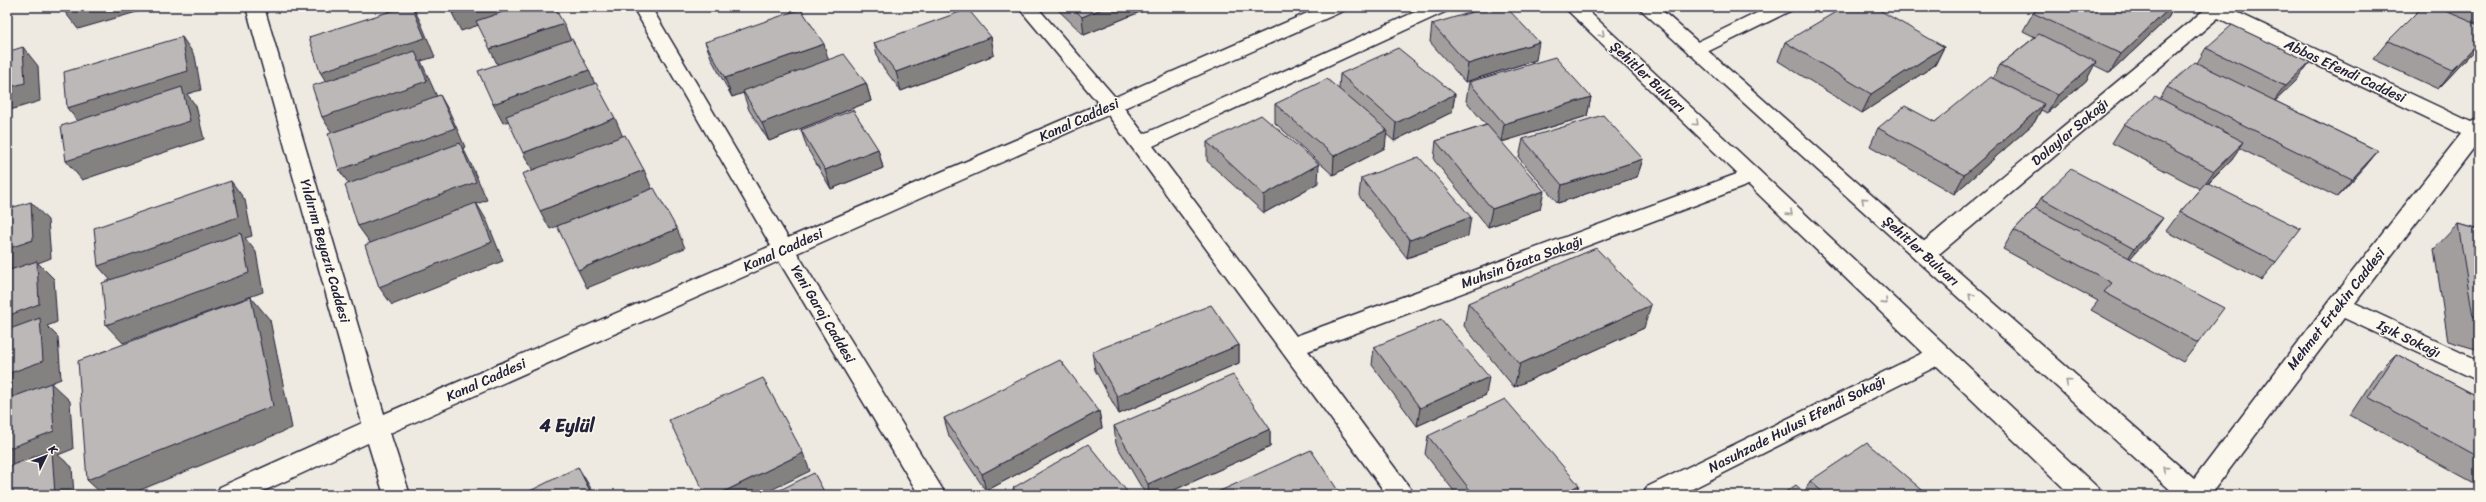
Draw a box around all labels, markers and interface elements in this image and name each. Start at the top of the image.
one-way arrow [1597,29,1605,37]
street label: Abbas Efendi Caddesi [2279,31,2411,111]
street label: Şehitler Bulvarı [1604,35,1692,119]
street label: Kanal Caddesi [1035,91,1124,149]
street label: Dolaylar Sokağı [2025,92,2115,172]
one-way arrow [1691,118,1699,126]
street label: Yıldırım Beyazıt Caddesi [292,176,358,327]
one-way arrow [1861,197,1869,204]
one-way arrow [1785,208,1793,216]
street label: Şehitler Bulvarı [1877,209,1965,293]
street label: Kanal Caddesi [739,221,828,279]
street label: Muhsin Özata Sokağı [1457,228,1587,296]
street label: Mehmet Ertekin Caddesi [2280,241,2393,376]
street label: Yeni Garaj Caddesi [784,260,863,369]
one-way arrow [1968,293,1976,300]
one-way arrow [1880,298,1887,305]
street label: Işık Sokağı [2372,312,2445,365]
street label: Kanal Caddesi [442,351,531,409]
street label: Nasuhzade Hulusi Efendi Sokağı [1704,368,1891,480]
one-way arrow [2065,380,2073,387]
district label: 4 Eylül [538,410,595,442]
north arrow [26,436,66,476]
text: K [43,440,63,459]
one-way arrow [2162,466,2170,474]

